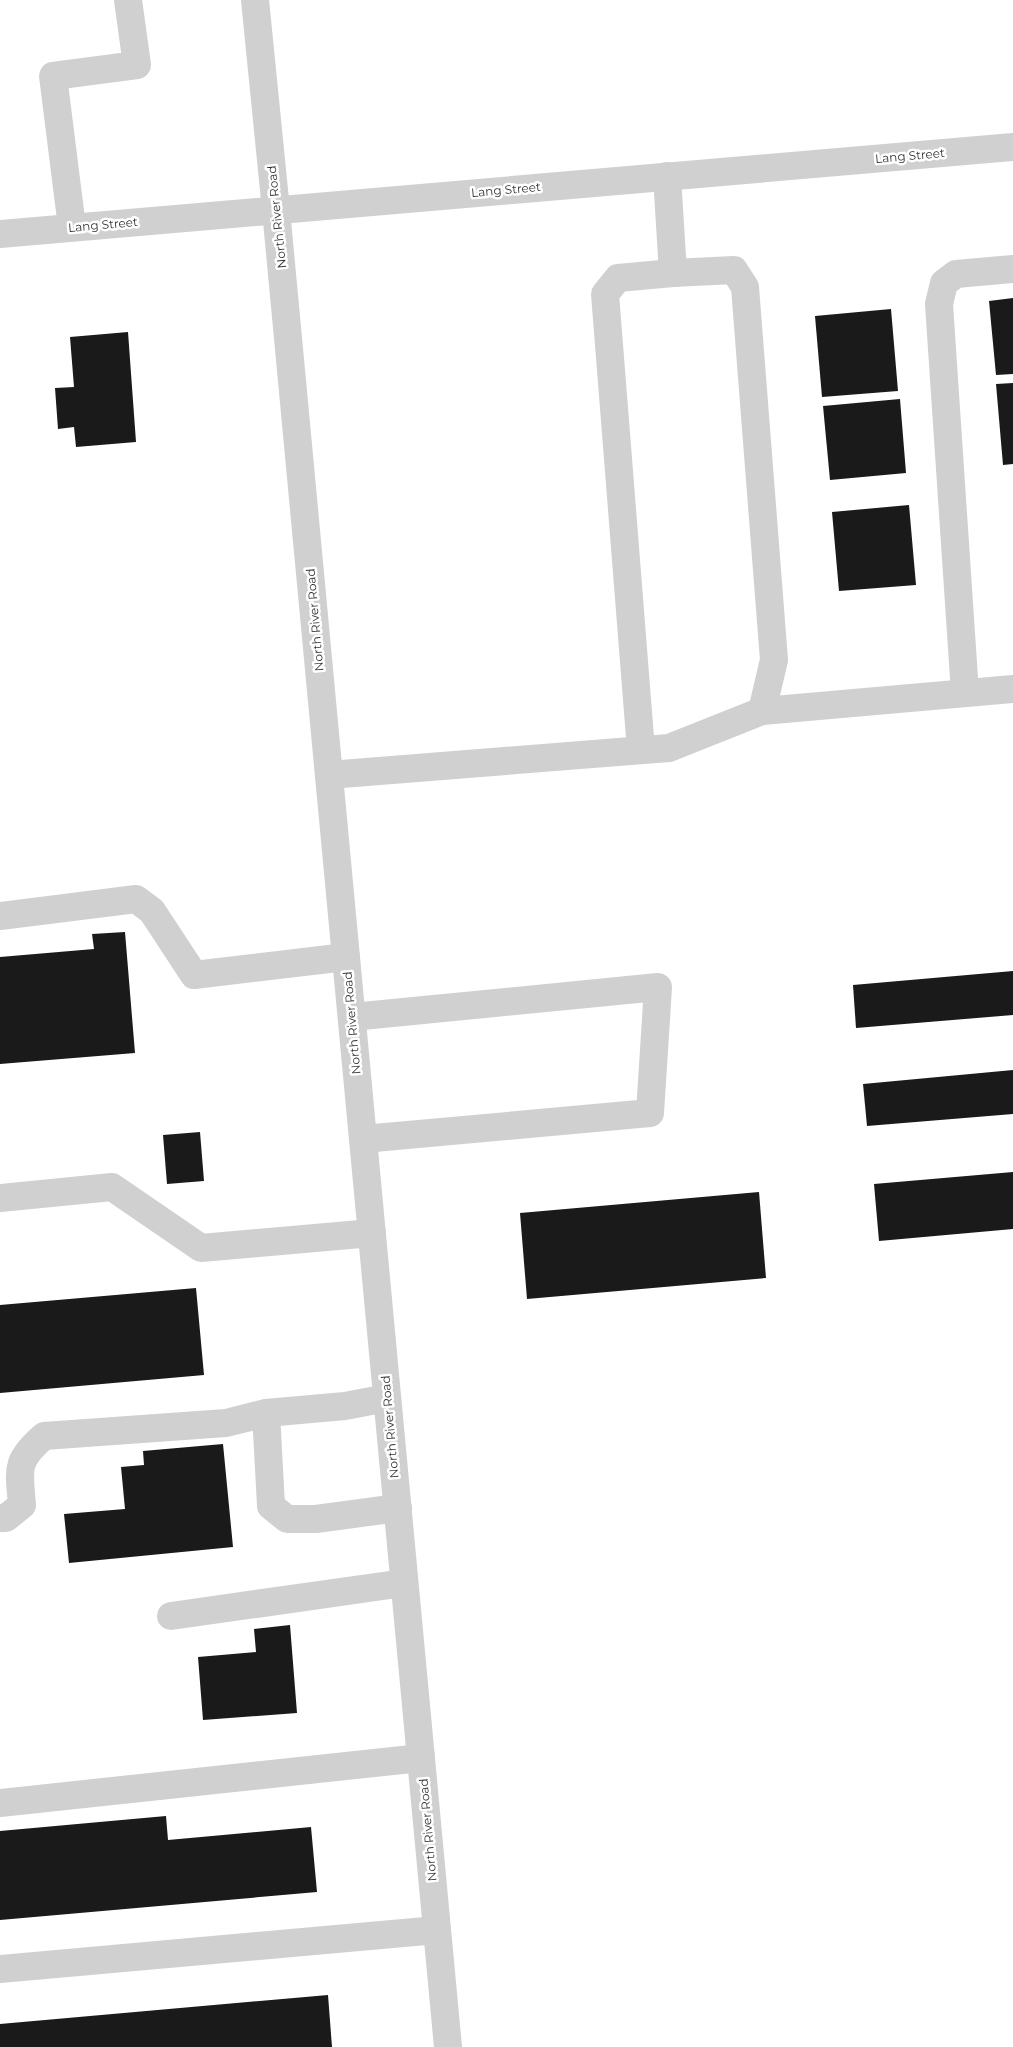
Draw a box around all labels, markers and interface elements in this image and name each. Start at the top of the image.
street label: Lang Street [874,145,946,166]
street label: North River Road [264,165,289,269]
street label: Lang Street [470,179,542,200]
street label: Lang Street [67,214,139,235]
street label: North River Road [303,568,326,672]
street label: North River Road [340,971,363,1075]
street label: North River Road [378,1375,401,1479]
street label: North River Road [416,1778,439,1882]

